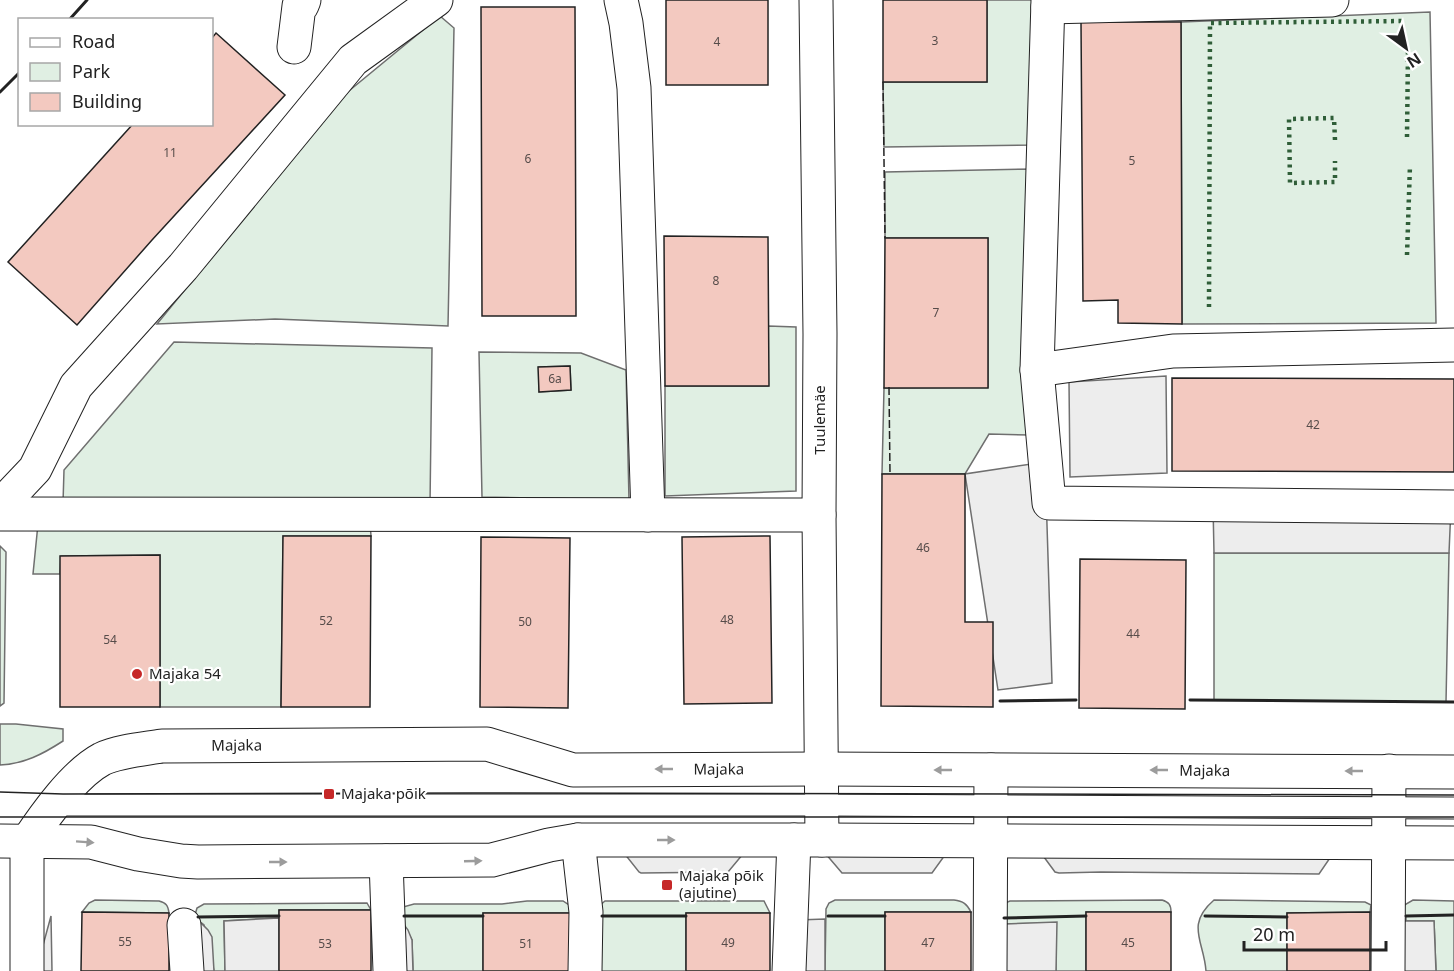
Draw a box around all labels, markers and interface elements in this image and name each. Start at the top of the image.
legend [18,18,213,126]
north arrow [1376,18,1436,78]
text: Road [72,29,115,53]
house number: 3 [932,32,939,49]
house number: 4 [714,33,721,50]
text: N [1403,48,1426,73]
text: Park [72,59,110,83]
text: Building [72,89,142,113]
house number: 11 [163,144,177,161]
house number: 6 [525,150,532,167]
house number: 5 [1129,152,1136,169]
house number: 8 [713,272,720,289]
house number: 7 [933,304,940,321]
house number: 6a [548,370,562,387]
street label: Tuulemäe [809,385,829,455]
house number: 42 [1306,416,1320,433]
house number: 46 [916,539,930,556]
house number: 48 [720,611,734,628]
house number: 52 [319,612,333,629]
house number: 50 [518,613,532,630]
house number: 44 [1126,625,1140,642]
house number: 54 [103,631,117,648]
place label: Majaka 54 [149,663,221,683]
marker: Majaka 54 [130,667,144,681]
street label: Majaka [211,734,262,755]
street label: Majaka [693,758,744,779]
street label: Majaka [1179,760,1230,780]
one-way arrow [654,764,673,774]
one-way arrow [933,765,952,775]
one-way arrow [1149,765,1168,775]
one-way arrow [1344,766,1363,776]
place label: Majaka põik [341,783,426,803]
marker: Majaka põik [322,787,336,801]
one-way arrow [656,835,675,845]
one-way arrow [76,838,95,847]
one-way arrow [464,856,483,865]
one-way arrow [269,857,288,867]
place label: Majaka põik (ajutine) [679,865,764,902]
marker: Majaka põik (ajutine) [660,878,674,892]
scale bar [1244,914,1386,952]
text: 20 m [1253,922,1295,946]
house number: 55 [118,933,132,950]
house number: 49 [721,934,735,951]
house number: 47 [921,934,935,951]
house number: 45 [1121,934,1135,951]
house number: 53 [318,935,332,952]
house number: 51 [519,935,533,952]

